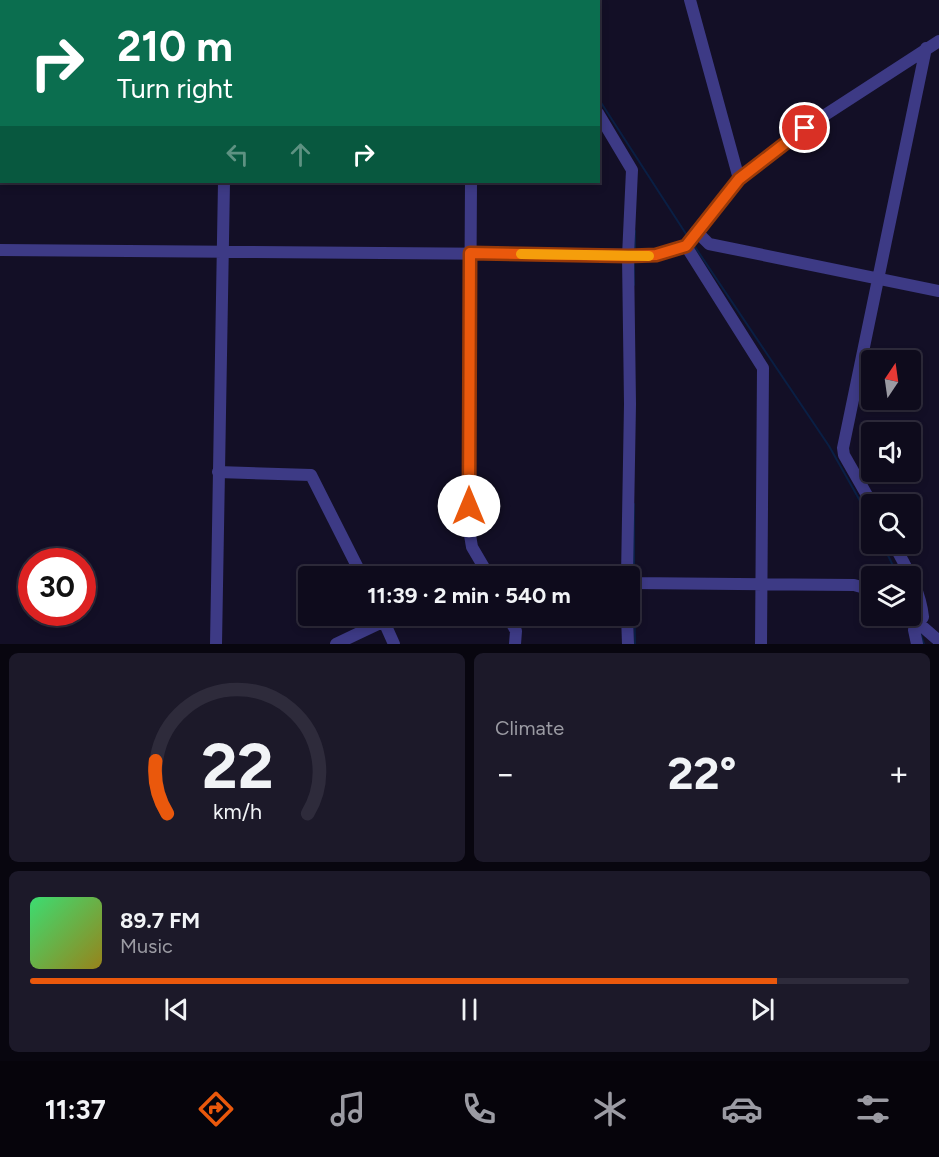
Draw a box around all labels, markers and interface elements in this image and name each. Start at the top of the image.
text: 210 m [117,21,233,72]
icon: right [18,24,96,102]
text: Turn right [117,72,233,105]
pin [779,102,830,153]
icon: arrive [788,111,821,144]
icon: left [221,138,254,171]
icon: ahead [284,138,317,171]
icon: right [347,138,380,171]
north arrow [861,350,921,410]
map controls [861,350,921,626]
button: sound [861,422,921,482]
position arrow [437,474,501,538]
button: search [861,494,921,554]
speed limit sign: 30 [18,548,96,626]
button: layers [861,566,921,626]
text: 11:39 · 2 min · 540 m [367,582,571,609]
text: Climate [495,716,564,740]
text: 22 [201,729,273,804]
text: 22° [667,746,737,800]
text: − [495,754,516,793]
text: + [888,754,909,793]
text: km/h [213,800,261,825]
text: 89.7 FM [120,907,200,934]
text: Music [120,934,173,958]
icon: previous [160,993,193,1026]
icon: pause [453,993,486,1026]
icon: next [746,993,779,1026]
icon: directions [195,1088,237,1130]
icon: music [327,1088,369,1130]
icon: phone [458,1088,500,1130]
icon: climate [589,1088,631,1130]
icon: car [721,1088,763,1130]
icon: filters [852,1088,894,1130]
text: 11:37 [45,1093,106,1126]

